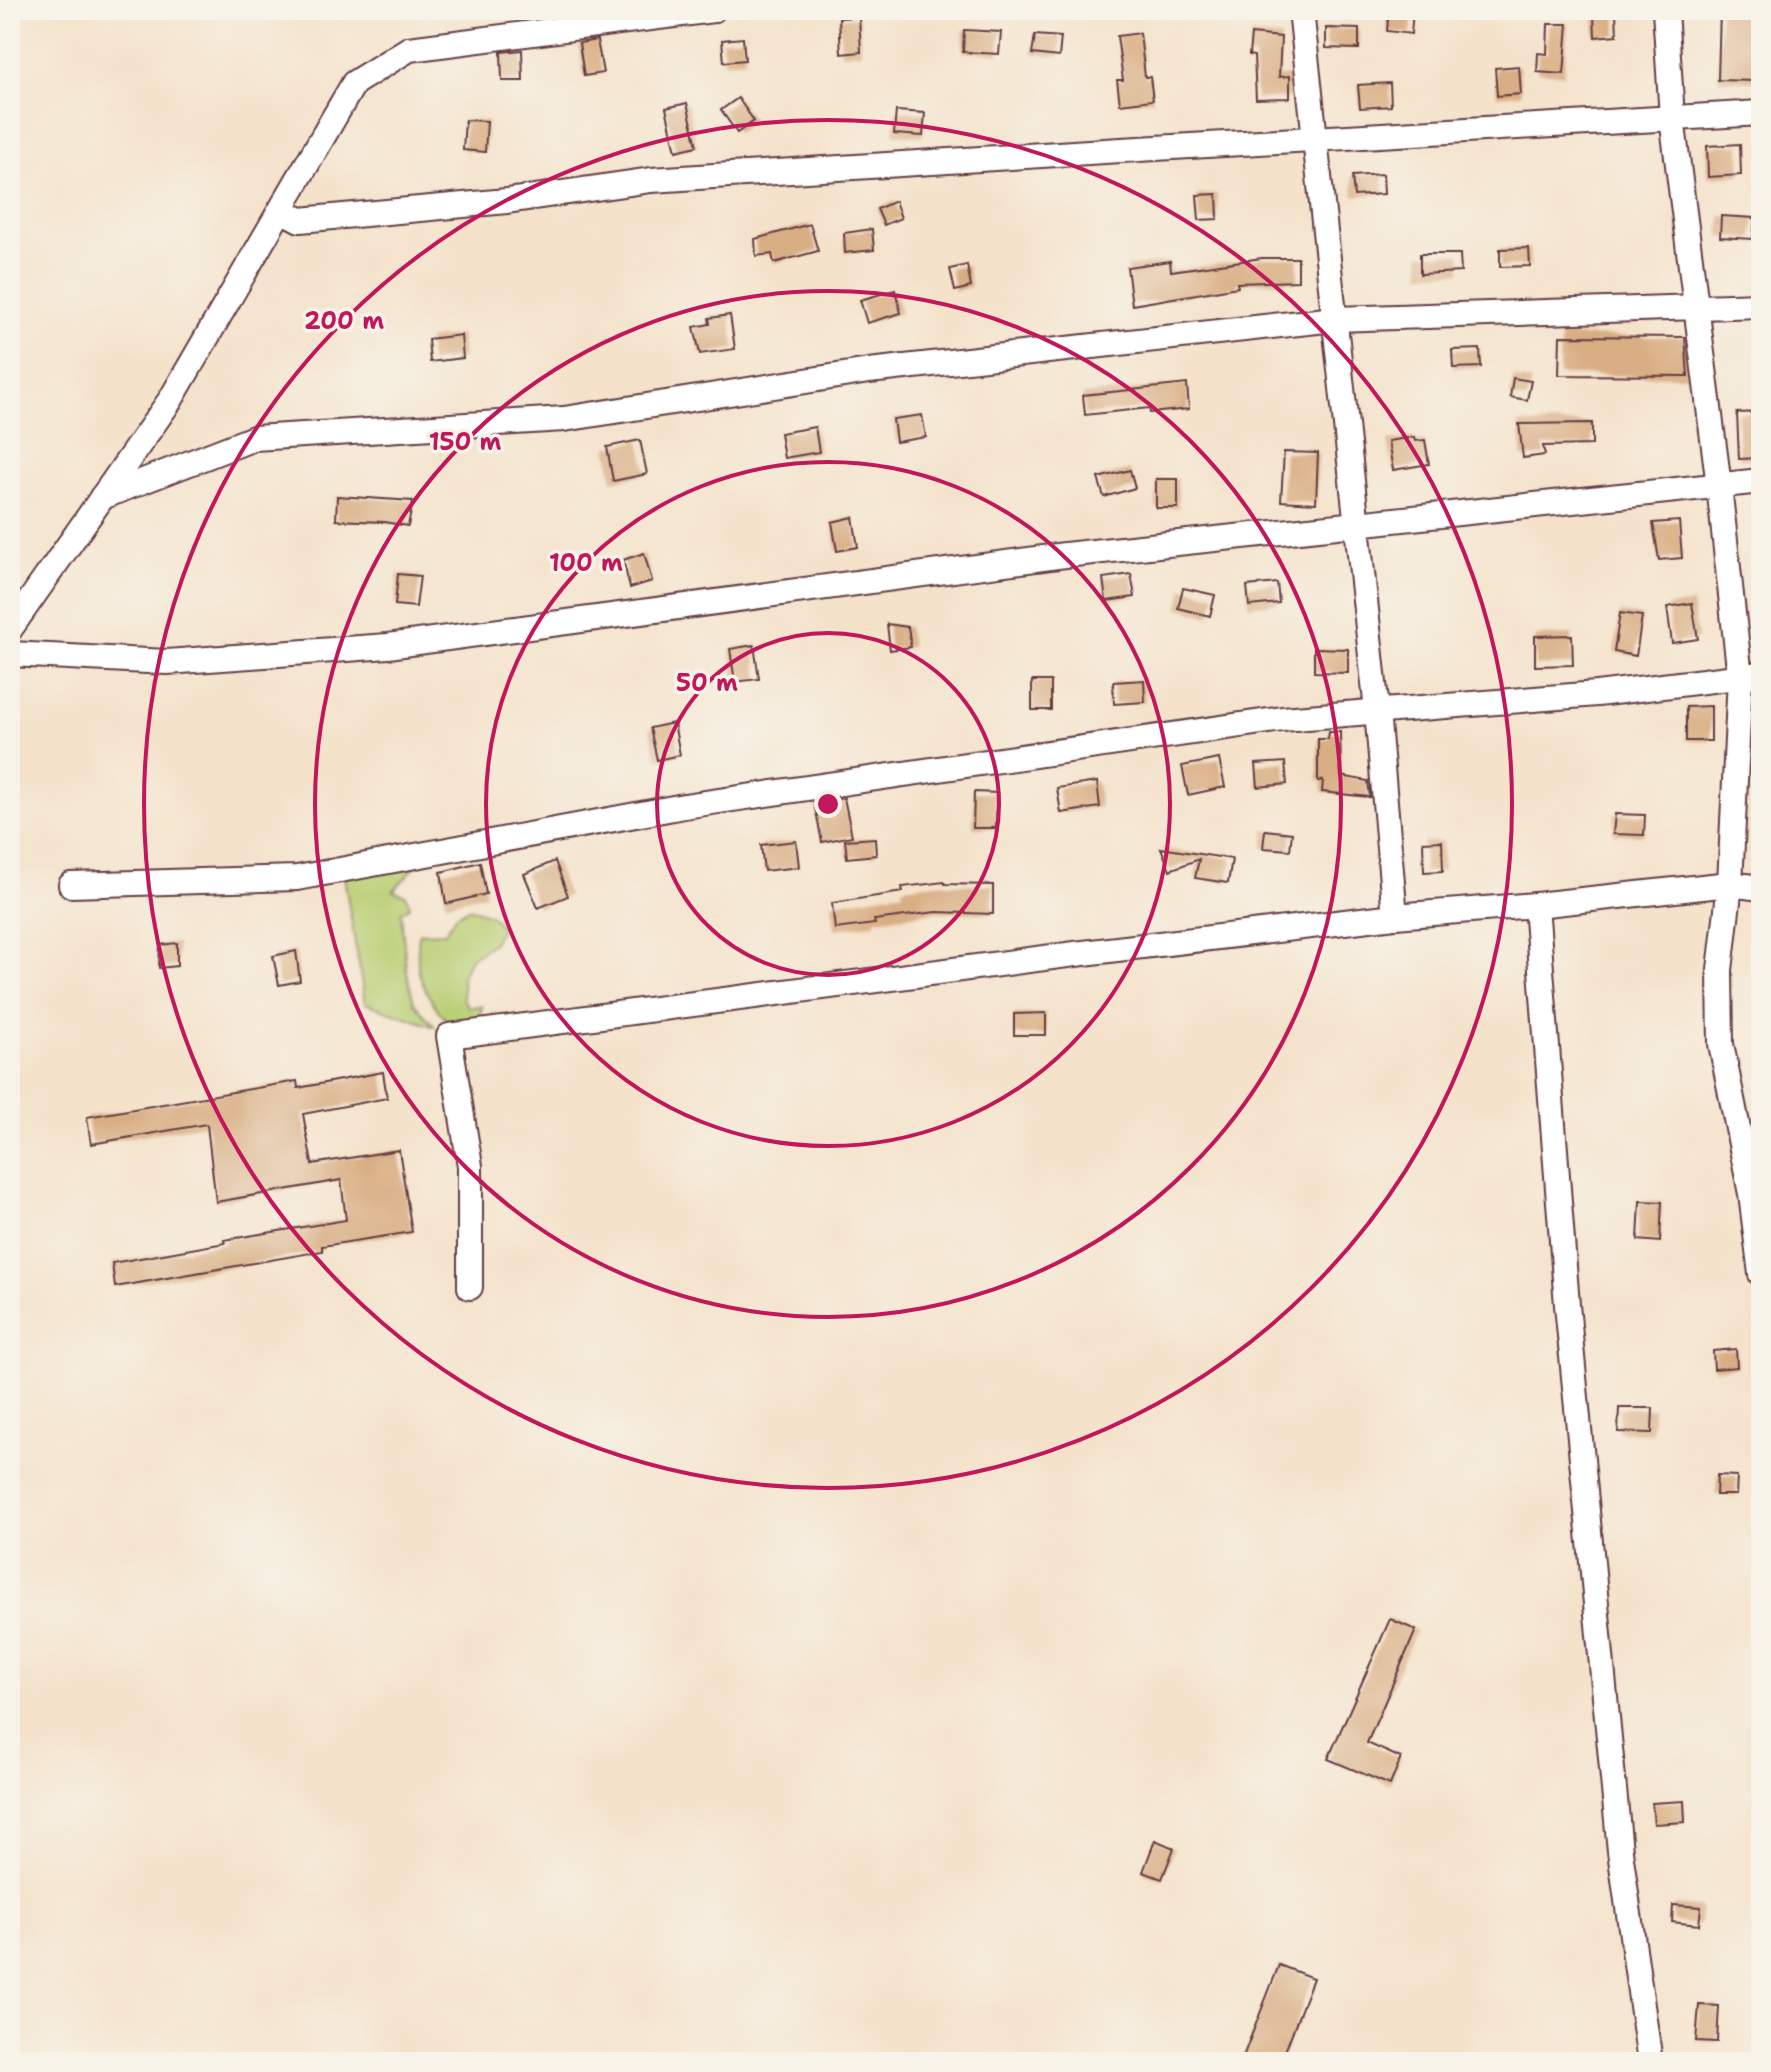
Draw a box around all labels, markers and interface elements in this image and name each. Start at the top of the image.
text: 200 m [304,305,384,337]
text: 150 m [429,426,501,458]
text: 100 m [549,547,623,579]
text: 50 m [676,667,738,699]
centre of rings [814,790,842,818]

